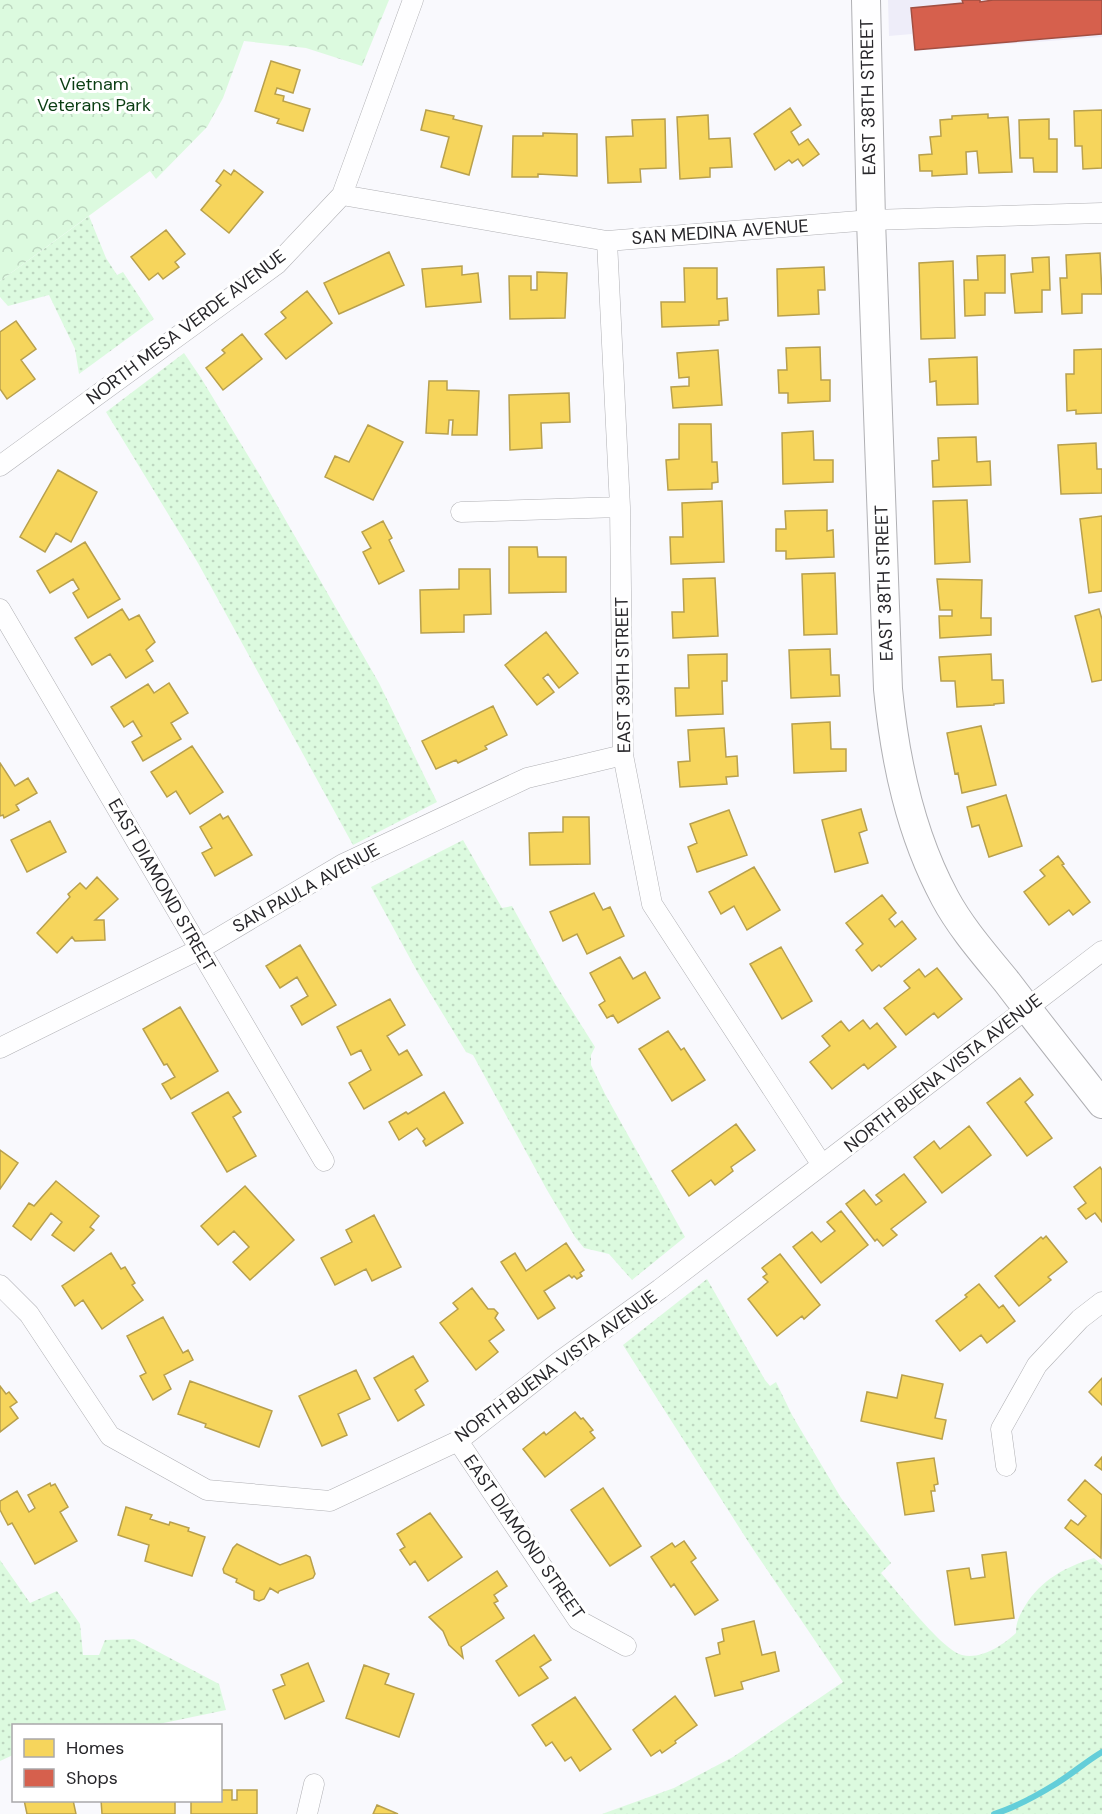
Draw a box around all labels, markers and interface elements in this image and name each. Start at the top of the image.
street label: EAST 38TH STREET [855,18,881,176]
park label: Vietnam Veterans Park [37,72,151,117]
street label: SAN MEDINA AVENUE [631,214,809,250]
street label: NORTH MESA VERDE AVENUE [81,244,291,410]
street label: EAST 38TH STREET [869,504,899,662]
street label: EAST 39TH STREET [610,597,636,753]
street label: EAST DIAMOND STREET [103,794,221,976]
street label: SAN PAULA AVENUE [228,838,384,938]
street label: NORTH BUENA VISTA AVENUE [839,988,1047,1158]
street label: NORTH BUENA VISTA AVENUE [450,1284,662,1448]
street label: EAST DIAMOND STREET [458,1450,590,1624]
legend [12,1724,222,1802]
text: Homes [66,1736,124,1760]
text: Shops [66,1766,118,1790]

